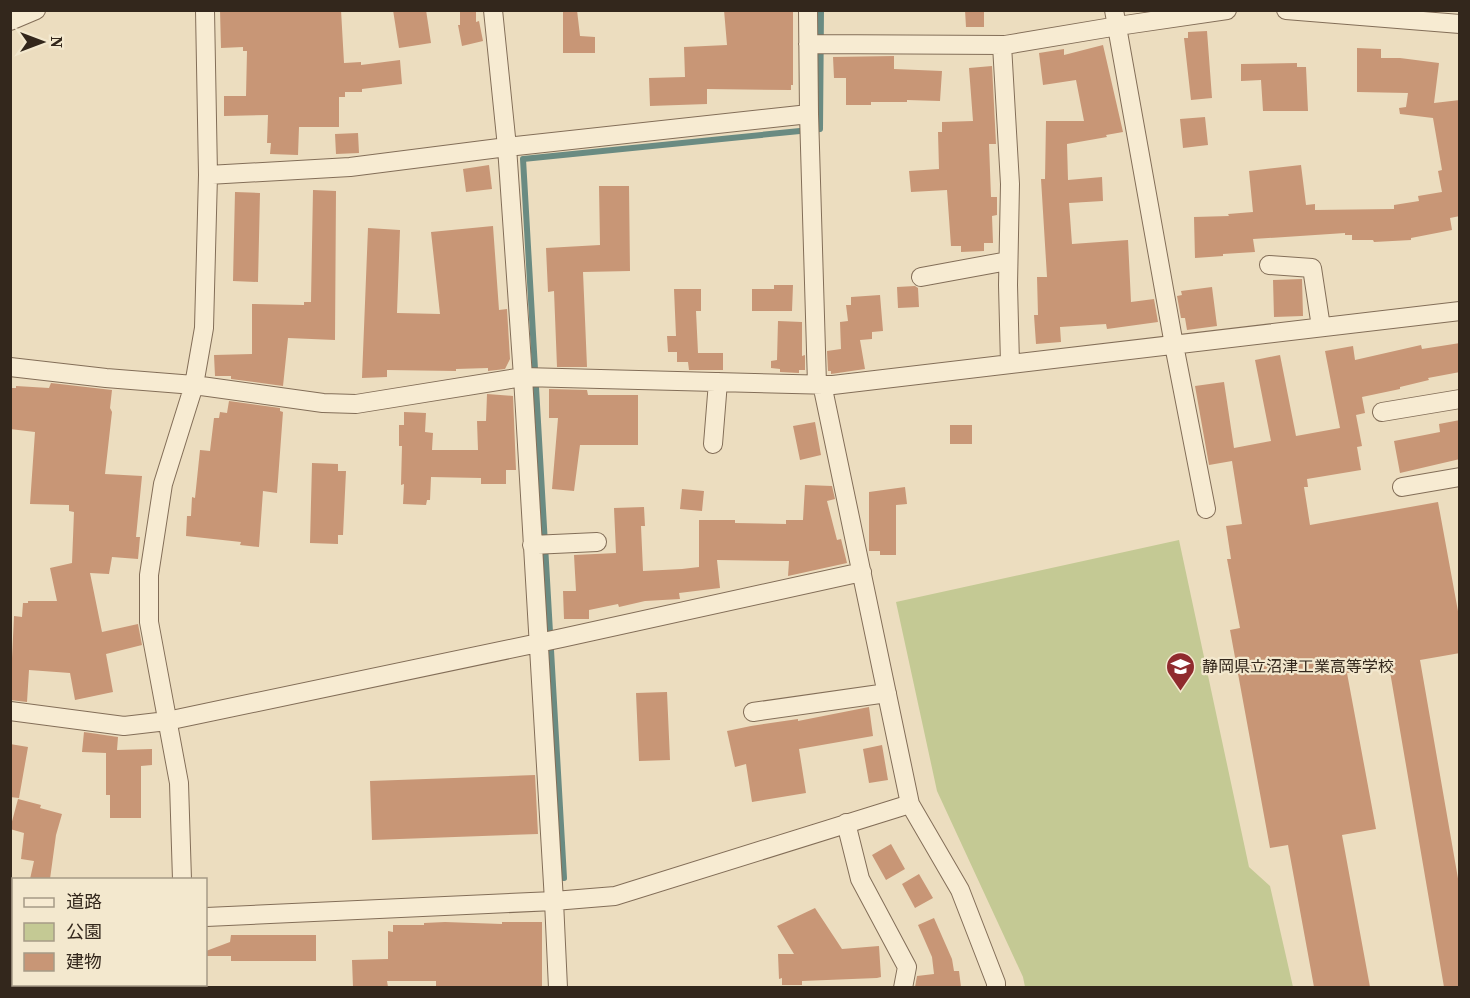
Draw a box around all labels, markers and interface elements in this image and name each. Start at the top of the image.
north arrow [12,12,72,72]
text: N [46,36,68,48]
school or university icon: 静岡県立沼津工業高等学校 [1165,650,1197,692]
place label: 静岡県立沼津工業高等学校 [1202,655,1394,677]
legend [12,878,207,986]
text: 道路 [66,889,102,914]
text: 公園 [66,919,102,944]
text: 建物 [66,949,102,974]

